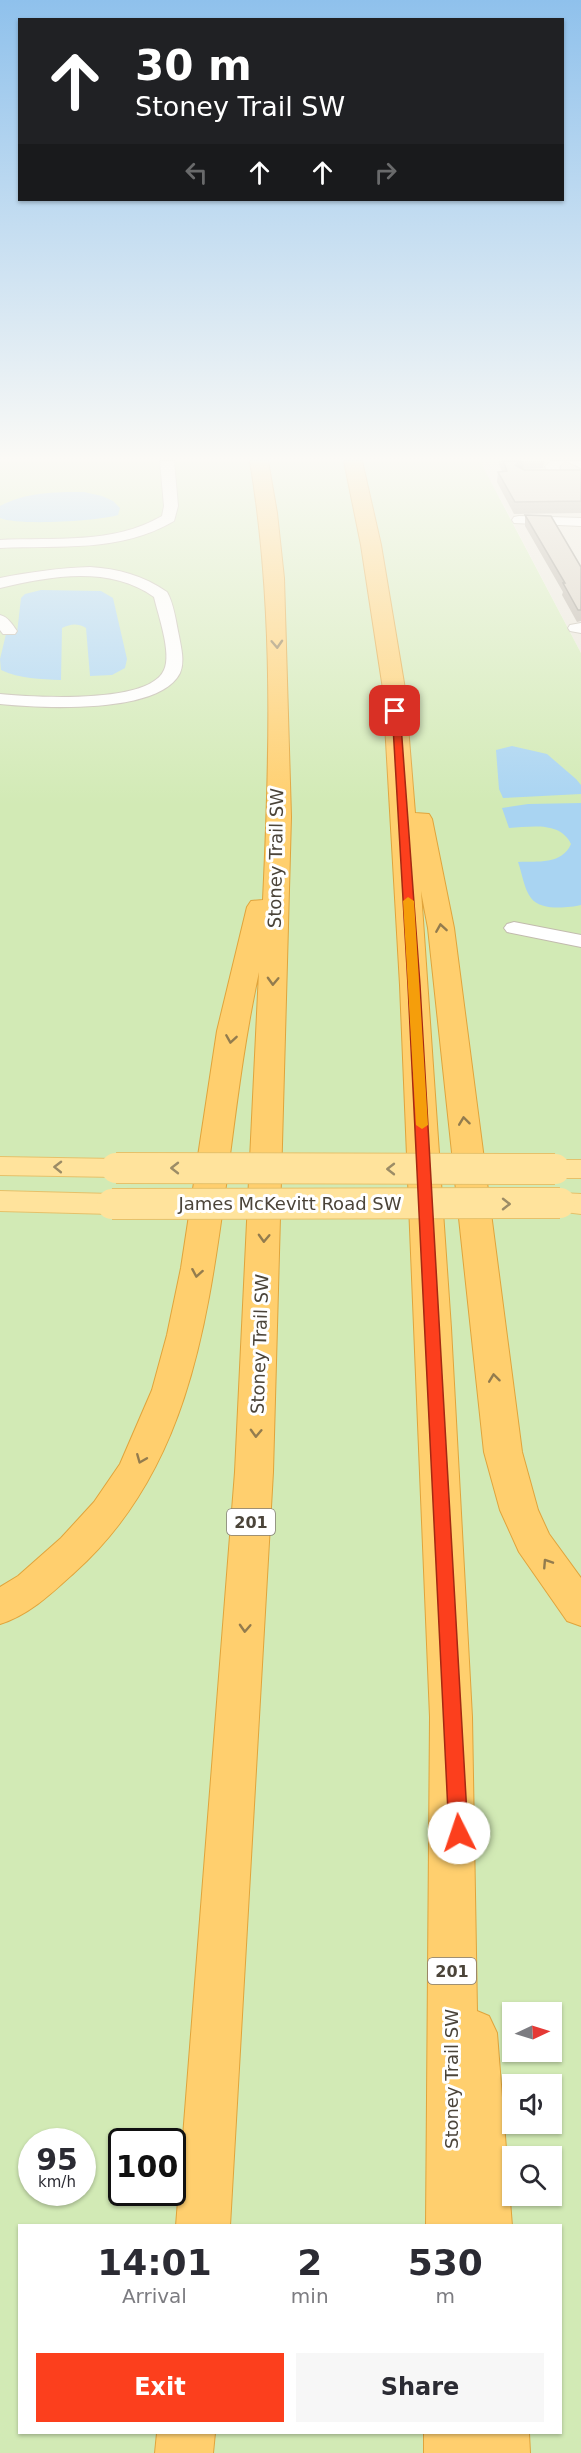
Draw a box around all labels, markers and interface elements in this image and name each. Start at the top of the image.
text: 30 m [135,41,252,90]
icon: ahead [36,42,114,120]
text: Stoney Trail SW [135,91,345,122]
icon: left [180,156,213,189]
icon: ahead [243,156,276,189]
icon: ahead [306,156,339,189]
icon: right [369,156,402,189]
one-way arrow [270,640,283,649]
pin [369,685,420,736]
icon: arrive [378,694,411,727]
street label: Stoney Trail SW [264,788,287,928]
one-way arrow [436,923,448,932]
one-way arrow [267,976,279,985]
one-way arrow [225,1033,238,1043]
one-way arrow [459,1117,471,1126]
one-way arrow [54,1161,63,1173]
one-way arrow [171,1162,180,1174]
one-way arrow [387,1162,396,1175]
street label: James McKevitt Road SW [177,1193,402,1214]
one-way arrow [502,1198,511,1210]
one-way arrow [258,1234,270,1243]
one-way arrow [191,1268,204,1278]
street label: Stoney Trail SW [247,1273,272,1414]
one-way arrow [488,1373,501,1382]
one-way arrow [249,1429,262,1438]
one-way arrow [136,1453,148,1464]
road number: 201 [227,1509,275,1535]
one-way arrow [543,1559,554,1570]
one-way arrow [239,1624,252,1633]
position arrow [427,1801,491,1865]
road number: 201 [428,1958,476,1984]
north arrow [502,2002,562,2062]
map controls [502,2002,562,2206]
street label: Stoney Trail SW [441,2009,462,2149]
button: sound [502,2074,562,2134]
speed limit sign: 100 [108,2128,186,2206]
text: 95 [36,2142,78,2177]
button: search [502,2146,562,2206]
text: km/h [38,2173,76,2191]
text: 14:01 [97,2242,212,2283]
text: 2 [297,2242,322,2283]
text: 530 [408,2242,483,2283]
text: Arrival [122,2284,187,2308]
text: min [291,2284,329,2308]
text: m [436,2284,455,2308]
button: Exit [36,2353,284,2422]
button: Share [296,2353,544,2422]

